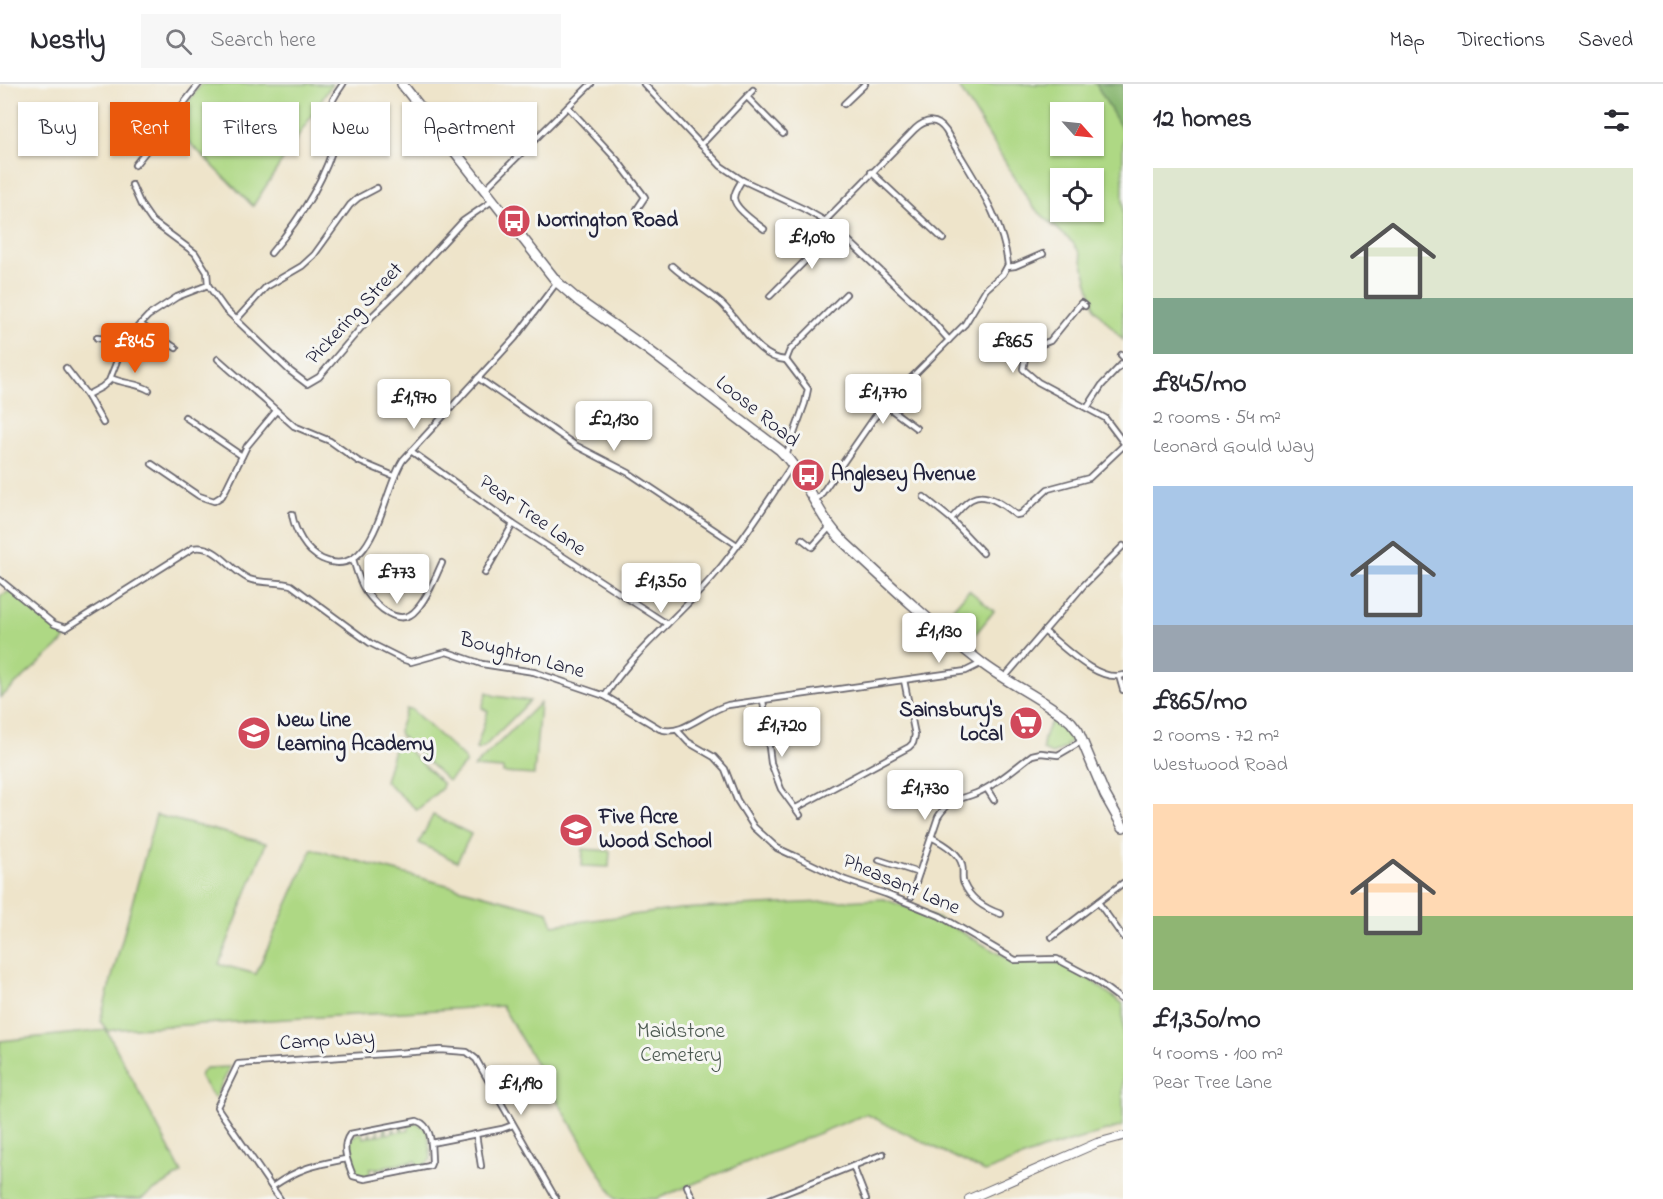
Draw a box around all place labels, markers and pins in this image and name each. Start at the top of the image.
bus stop icon: Norrington Road [496,203,532,239]
place label: Norrington Road [537,206,678,238]
pin: £1,090 [763,219,861,270]
pin: £845 [99,323,171,374]
pin: £865 [977,323,1049,374]
pin: £1,770 [834,374,932,425]
pin: £1,970 [365,379,463,430]
pin: £2,130 [565,401,663,452]
bus stop icon: Anglesey Avenue [790,457,826,493]
place label: Anglesey Avenue [831,460,976,492]
pin: £773 [361,554,433,605]
pin: £1,350 [612,563,710,614]
pin: £1,130 [890,613,988,664]
place label: Sainsbury's Local [899,696,1003,750]
supermarket icon: Sainsbury's Local [1008,705,1044,741]
place label: New Line Learning Academy [277,706,434,762]
pin: £1,720 [733,707,831,758]
school or university icon: New Line Learning Academy [236,715,272,751]
pin: £1,730 [876,770,974,821]
place label: Five Acre Wood School [598,803,712,857]
school or university icon: Five Acre Wood School [558,812,594,848]
pin: £1,190 [472,1065,570,1116]

